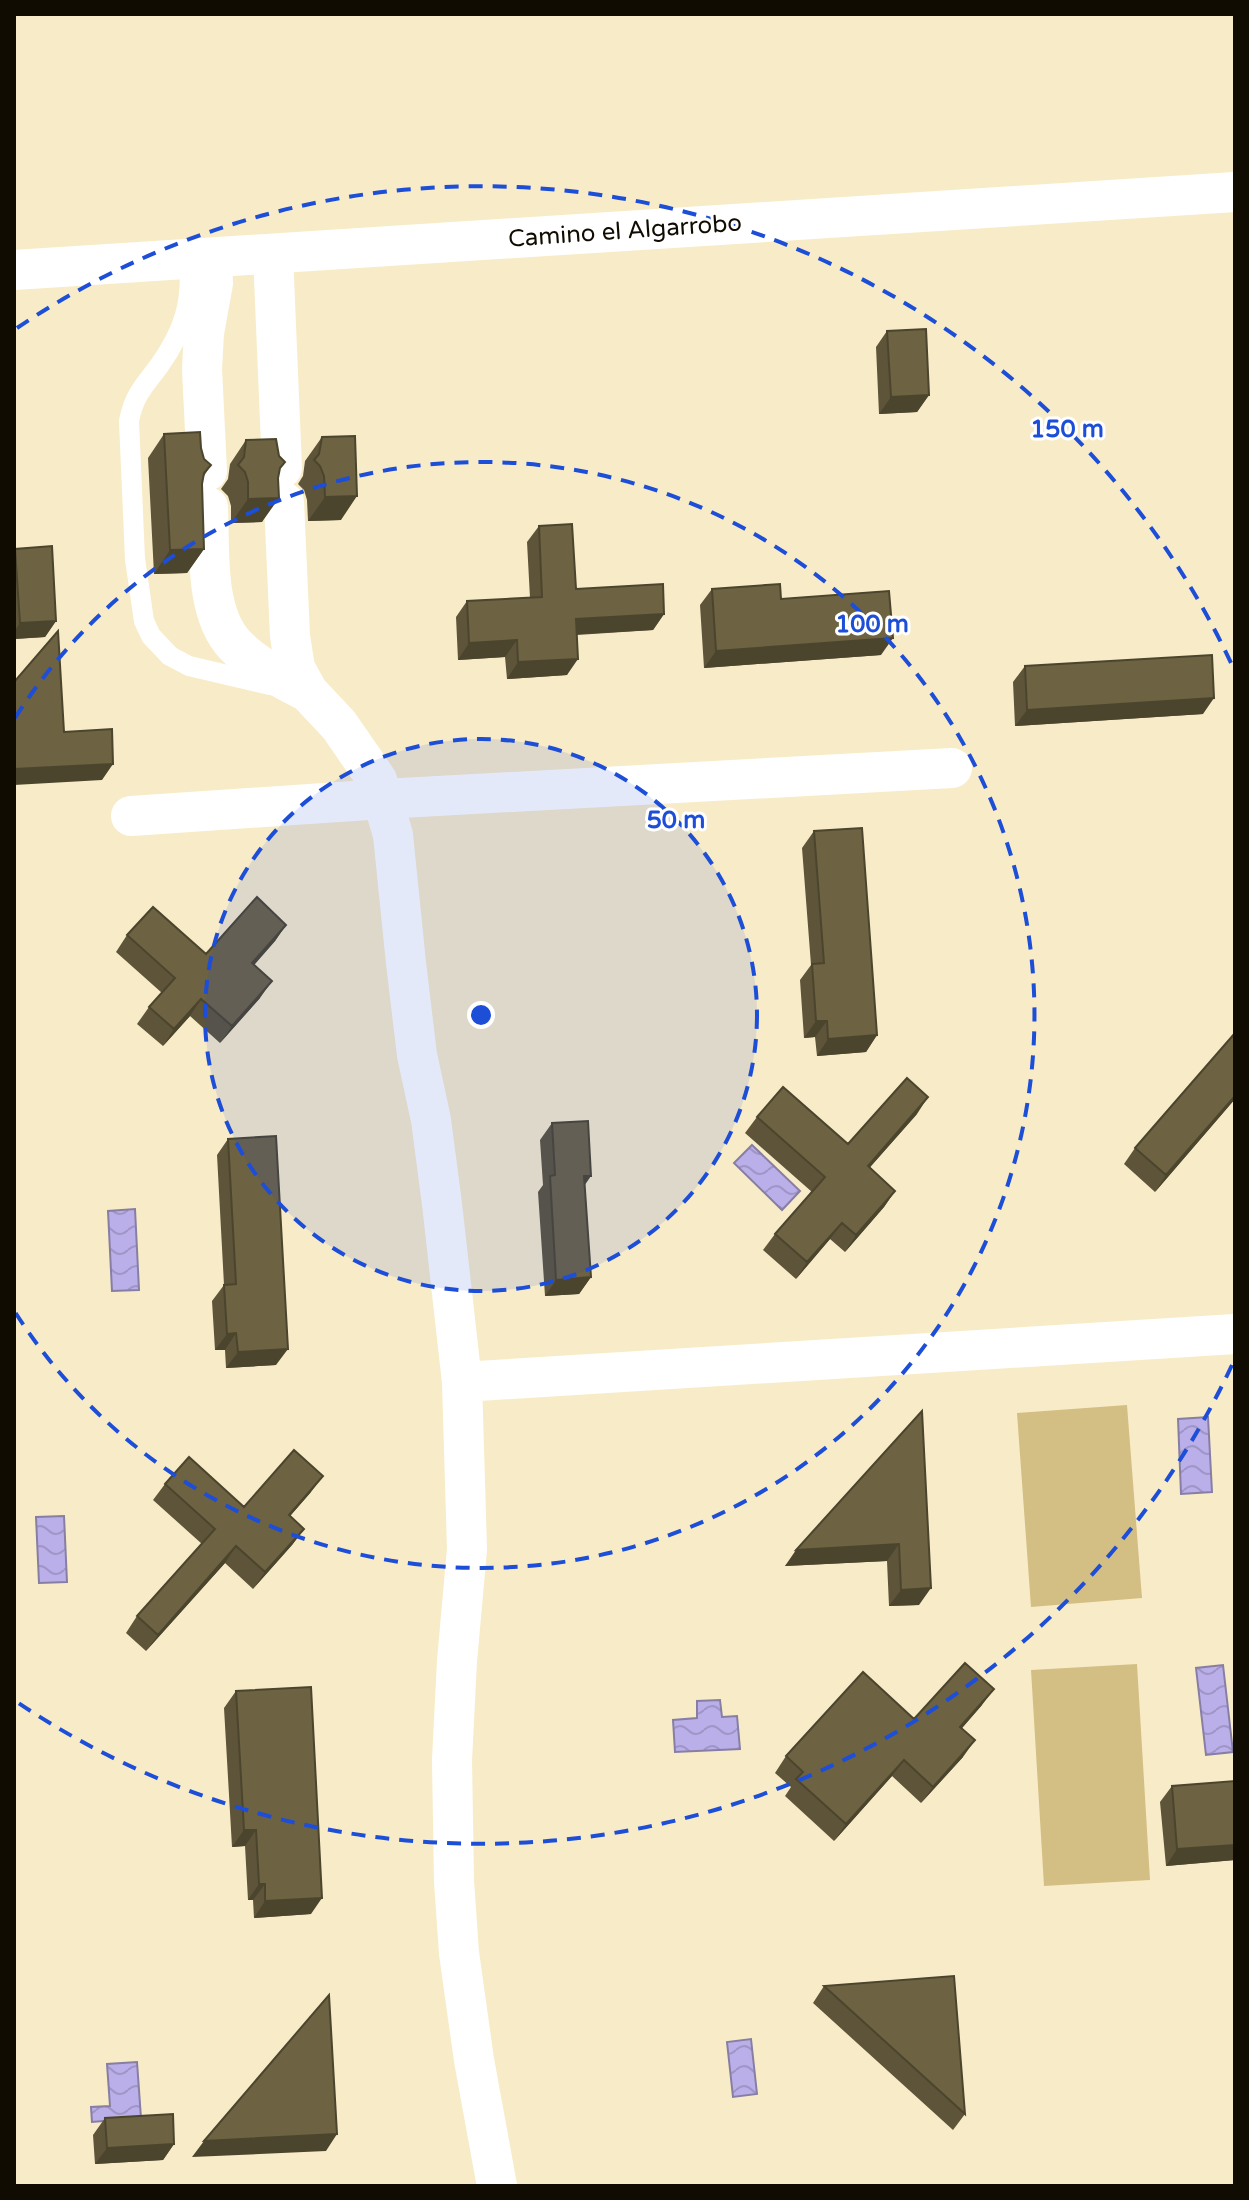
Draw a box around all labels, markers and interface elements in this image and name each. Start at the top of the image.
street label: Camino el Algarrobo [507,208,743,254]
text: 150 m [1030,415,1104,444]
text: 100 m [835,610,909,639]
text: 50 m [647,806,705,835]
centre of rings [467,1001,495,1029]

